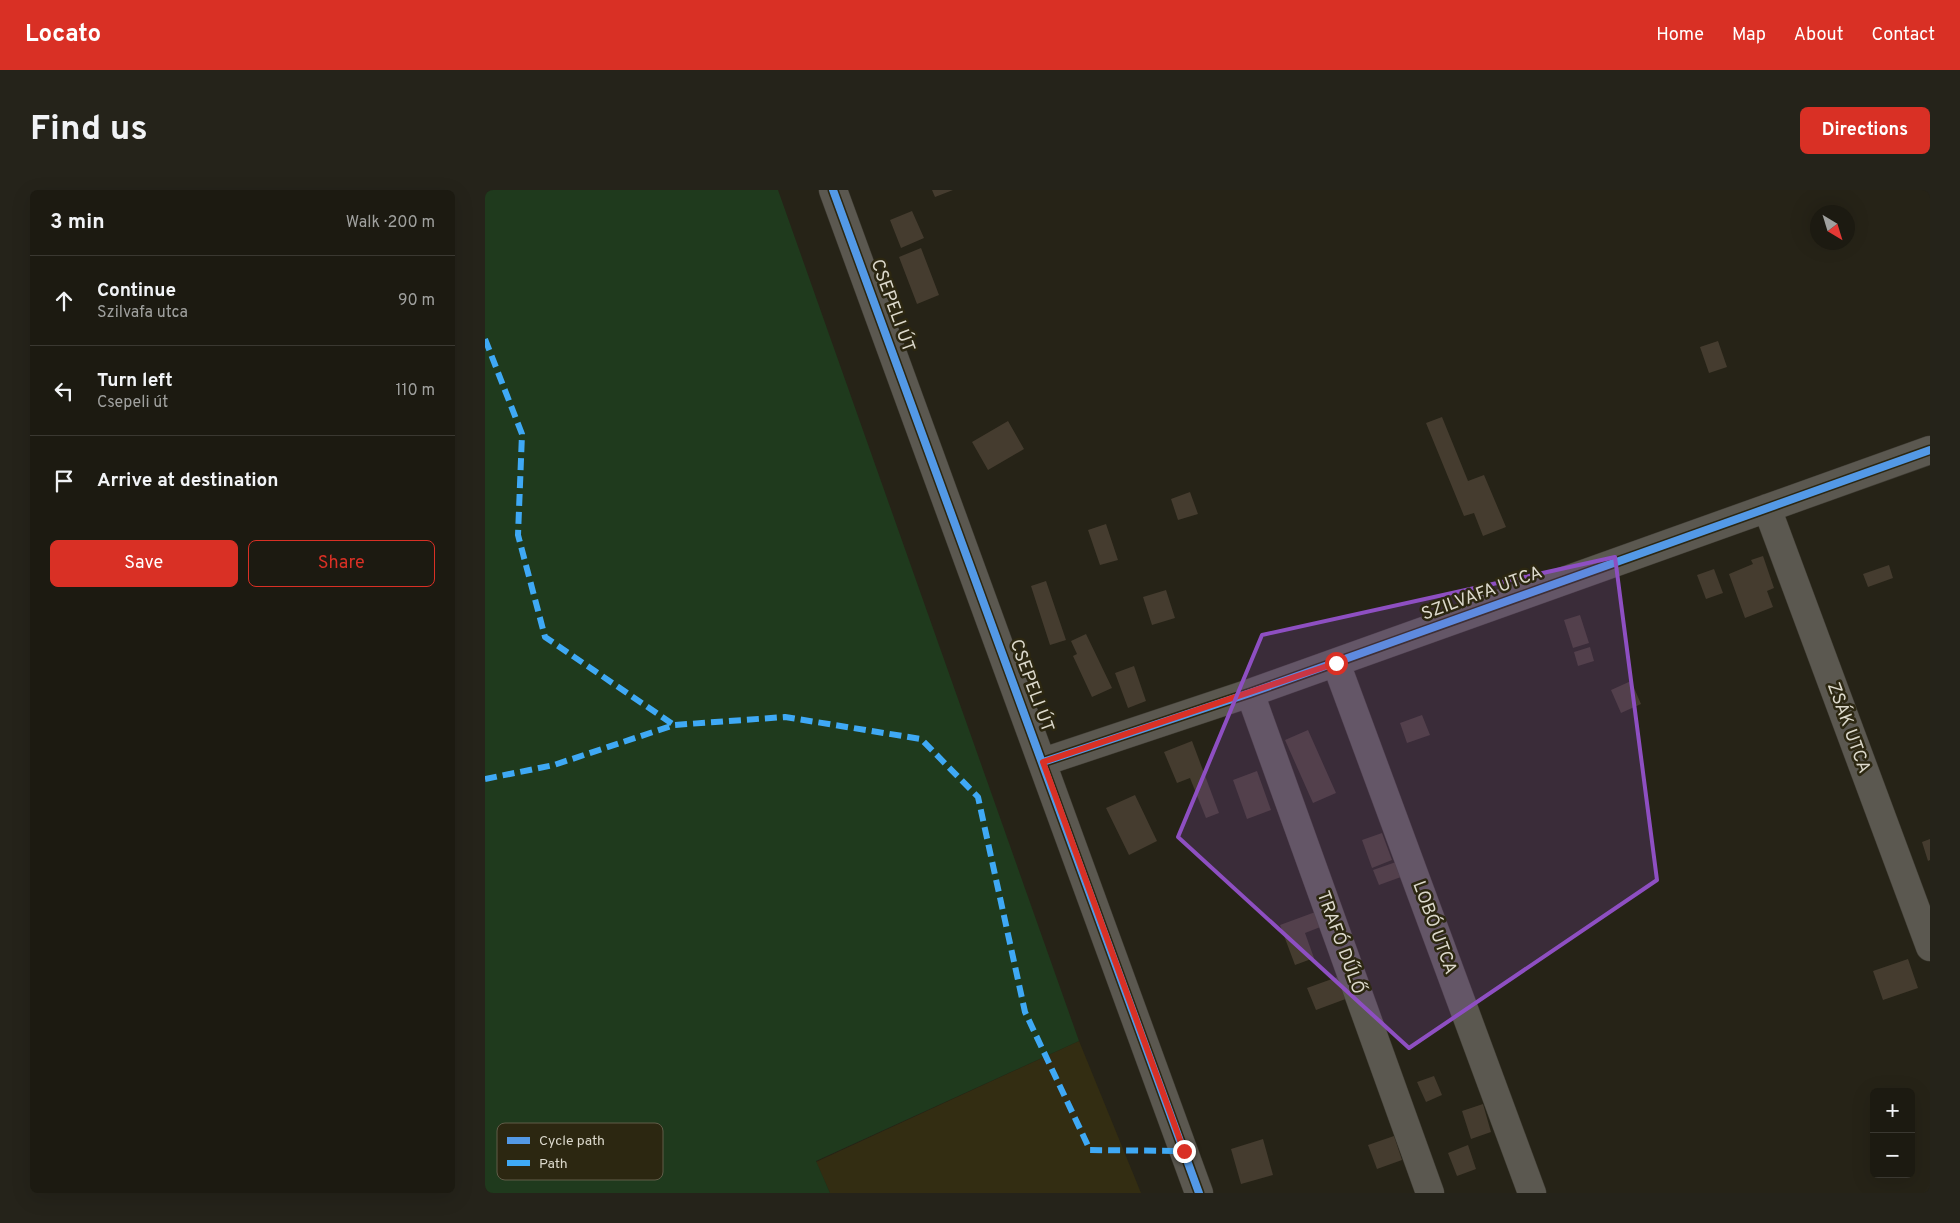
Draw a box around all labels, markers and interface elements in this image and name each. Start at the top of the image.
text: Locato [25,20,101,50]
text: Home [1656,24,1704,47]
text: Map [1732,24,1766,47]
text: About [1794,24,1843,47]
text: Contact [1871,24,1935,47]
button: Directions [1800,107,1930,154]
text: Find us [30,108,148,152]
north arrow [1810,205,1855,250]
text: 3 min [50,209,105,236]
text: Walk · 200 m [346,213,435,233]
street label: CSEPELI ÚT [865,256,921,356]
text: Continue [97,279,176,303]
icon: ahead [50,287,78,315]
text: 90 m [398,291,435,311]
text: Szilvafa utca [97,303,188,323]
text: Turn left [97,369,173,393]
icon: left [50,377,78,405]
text: 110 m [395,381,435,401]
text: Csepeli út [97,393,168,413]
icon: arrive [50,467,78,495]
text: Arrive at destination [97,469,278,493]
button: Save [50,540,238,587]
button: Share [248,540,435,587]
street label: SZILVAFA UTCA [1418,561,1546,627]
street label: CSEPELI ÚT [1004,636,1060,736]
route start [1325,652,1348,675]
street label: ZSÁK UTCA [1821,679,1877,777]
street label: LOBÓ UTCA [1406,877,1463,978]
street label: TRAFÓ DŰLŐ [1311,887,1371,998]
map controls [1870,1088,1915,1178]
button: + [1870,1088,1915,1133]
legend [497,1123,663,1180]
text: Cycle path [539,1133,605,1150]
button: − [1870,1133,1915,1178]
route end [1173,1140,1196,1163]
text: Path [539,1156,568,1173]

